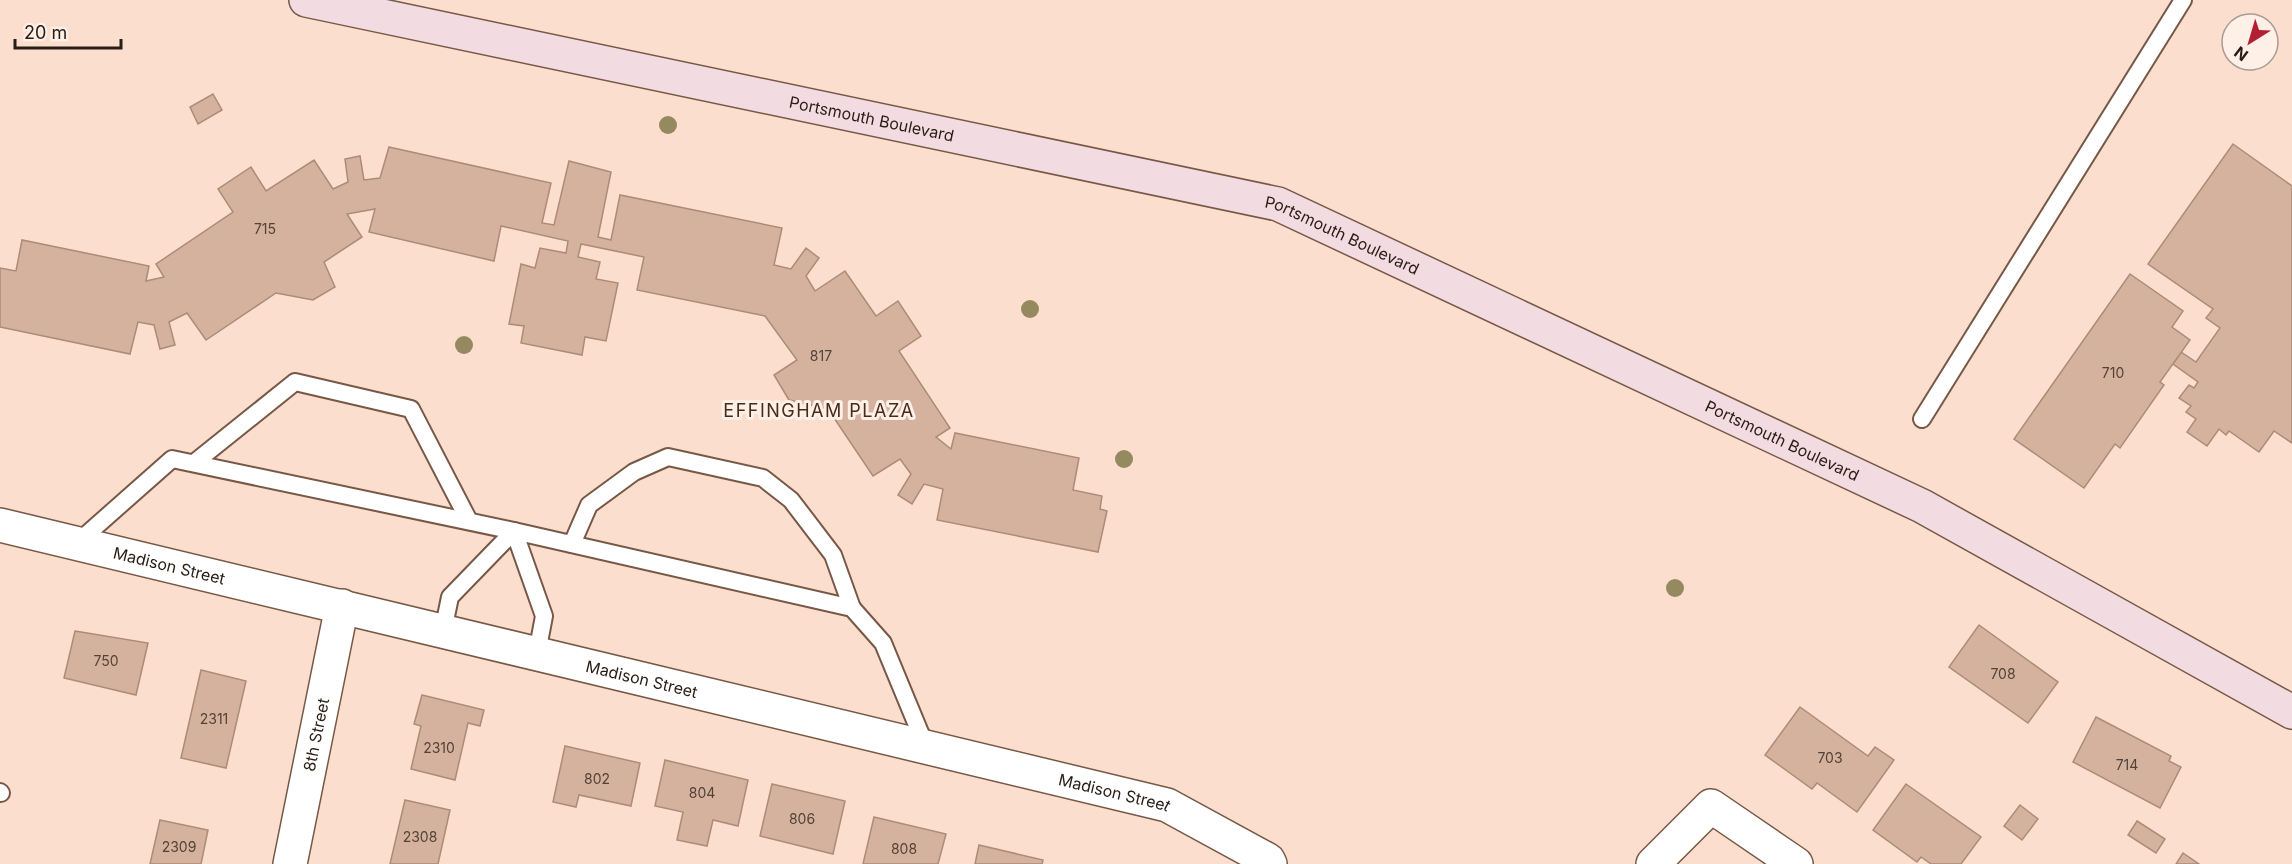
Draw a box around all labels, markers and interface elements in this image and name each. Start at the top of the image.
scale bar [15,12,122,50]
north arrow [2220,12,2280,72]
text: 20 m [24,22,67,43]
text: N [2230,42,2252,66]
street label: Portsmouth Boulevard [788,92,956,146]
street label: Portsmouth Boulevard [1263,192,1422,279]
house number: 715 [254,220,276,237]
house number: 817 [810,347,832,364]
house number: 710 [2102,364,2124,381]
street label: Portsmouth Boulevard [1702,396,1862,485]
district label: EFFINGHAM PLAZA [723,400,915,421]
street label: Madison Street [111,543,227,589]
house number: 750 [93,652,119,669]
street label: Madison Street [584,656,700,702]
house number: 708 [1990,665,2016,682]
street label: 8th Street [299,696,333,773]
house number: 2311 [200,710,228,727]
house number: 2310 [423,739,455,756]
house number: 703 [1817,749,1843,766]
house number: 714 [2116,756,2138,773]
street label: Madison Street [1056,769,1174,815]
house number: 802 [584,770,610,787]
house number: 804 [689,784,715,801]
house number: 806 [789,810,815,827]
house number: 2308 [403,828,437,845]
house number: 2309 [162,838,196,855]
house number: 808 [891,840,917,857]

